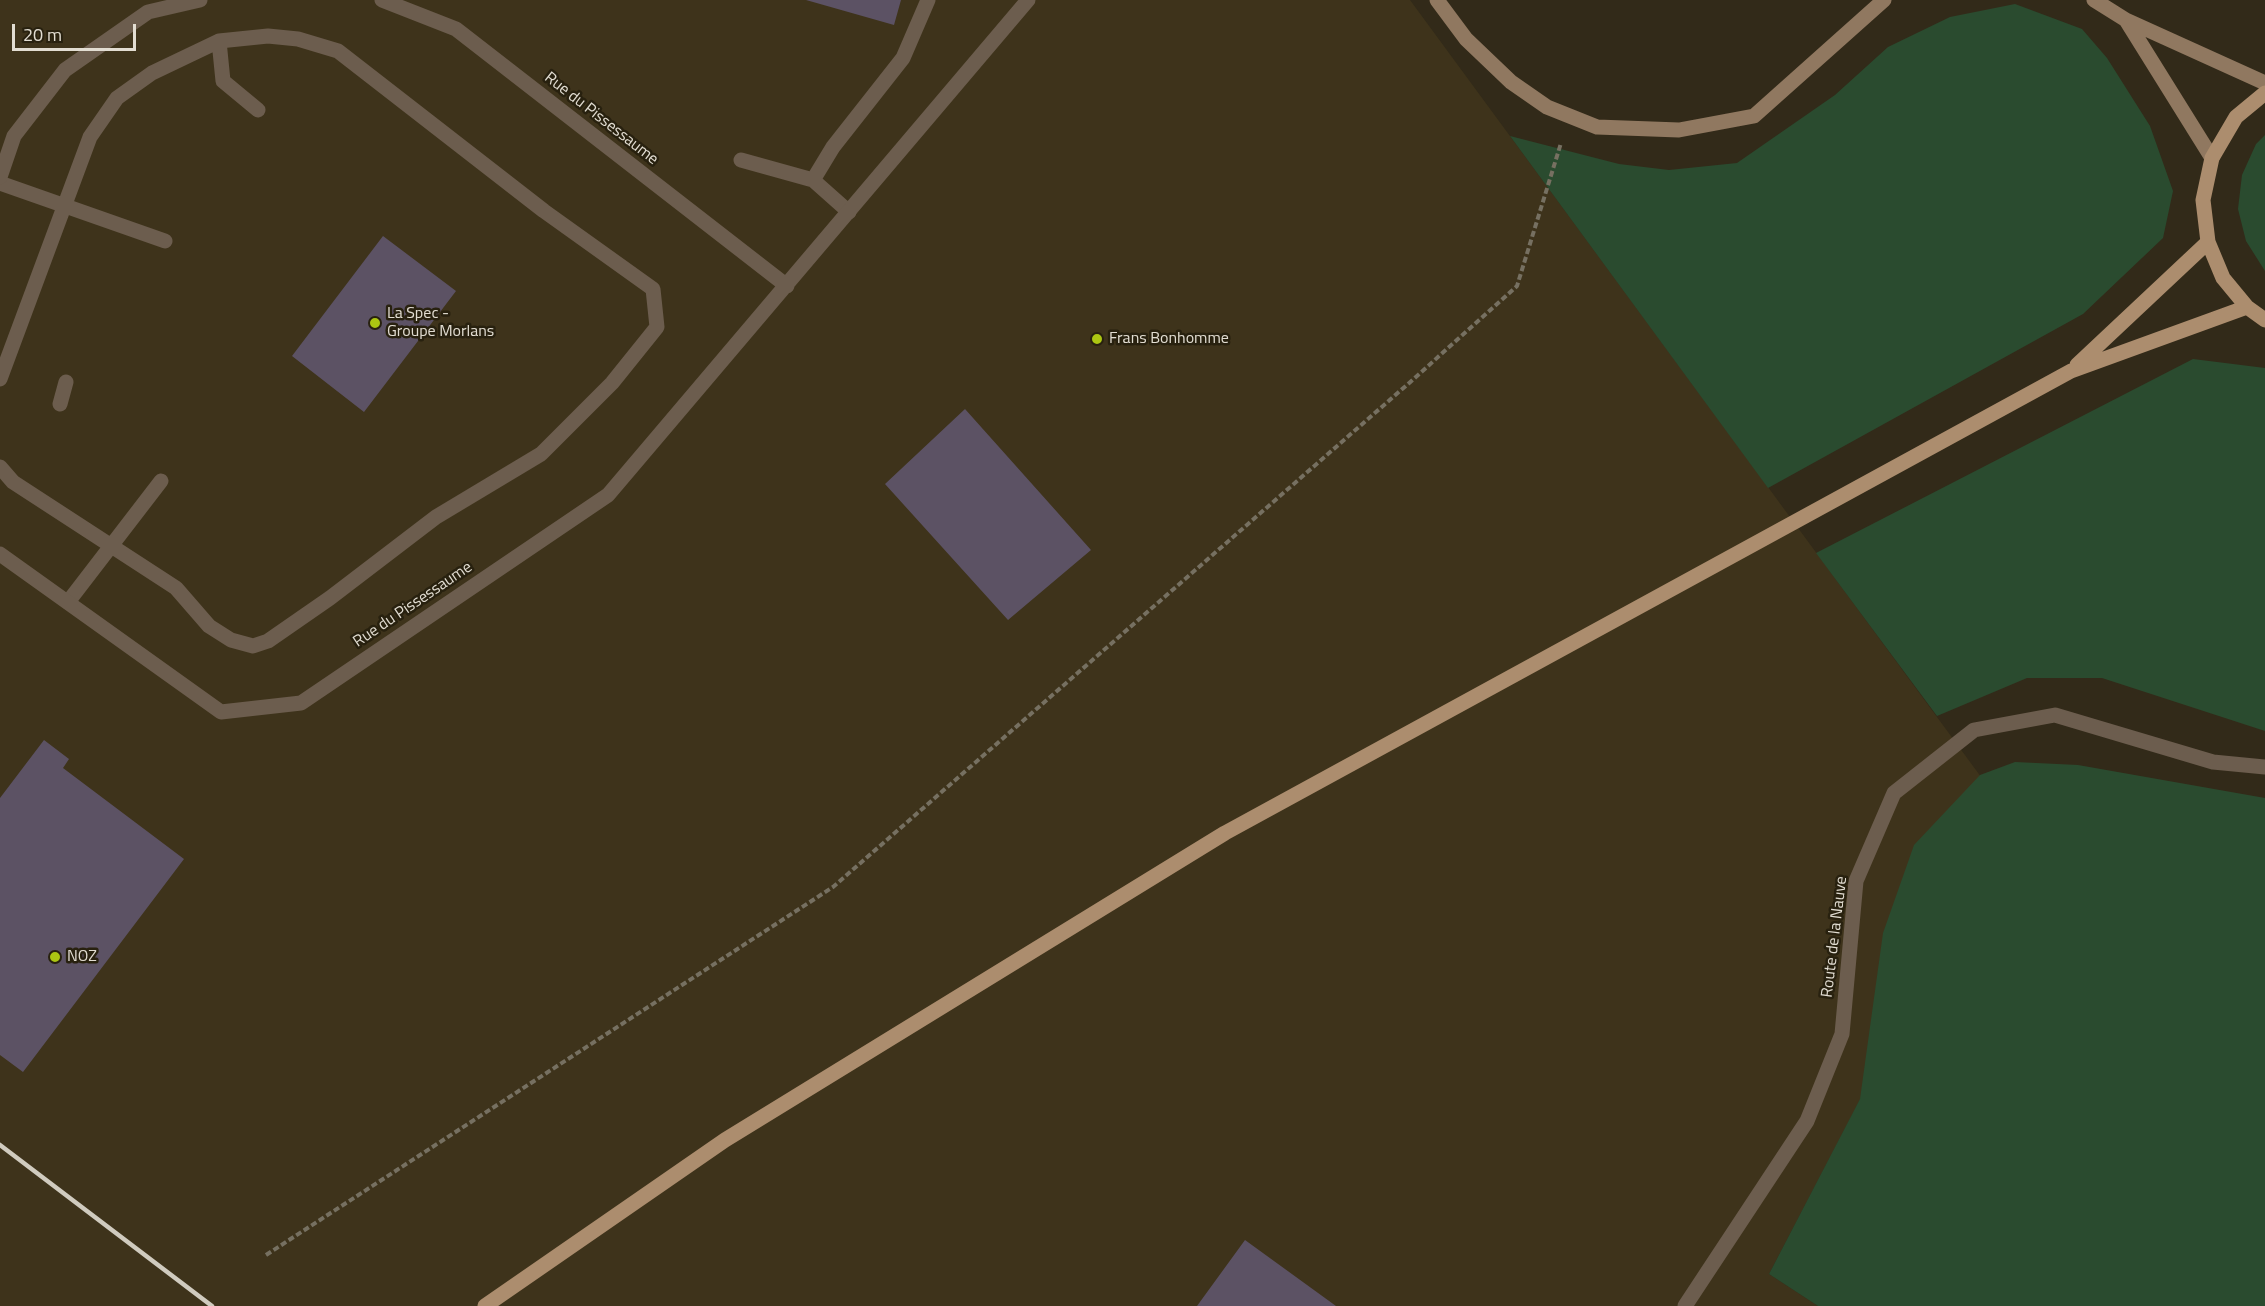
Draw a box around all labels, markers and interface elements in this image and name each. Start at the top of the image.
scale bar [15,12,140,50]
text: 20 m [23,21,62,48]
street label: Rue du Pissessaume [540,69,662,169]
place label: La Spec - Groupe Morlans [387,304,494,342]
marker: La Spec - Groupe Morlans [368,316,382,330]
place label: Frans Bonhomme [1109,329,1229,349]
marker: Frans Bonhomme [1090,332,1104,346]
street label: Rue du Pissessaume [350,558,476,652]
street label: Route de la Nauve [1818,875,1852,999]
place label: NOZ [67,947,97,967]
marker: NOZ [48,950,62,964]

